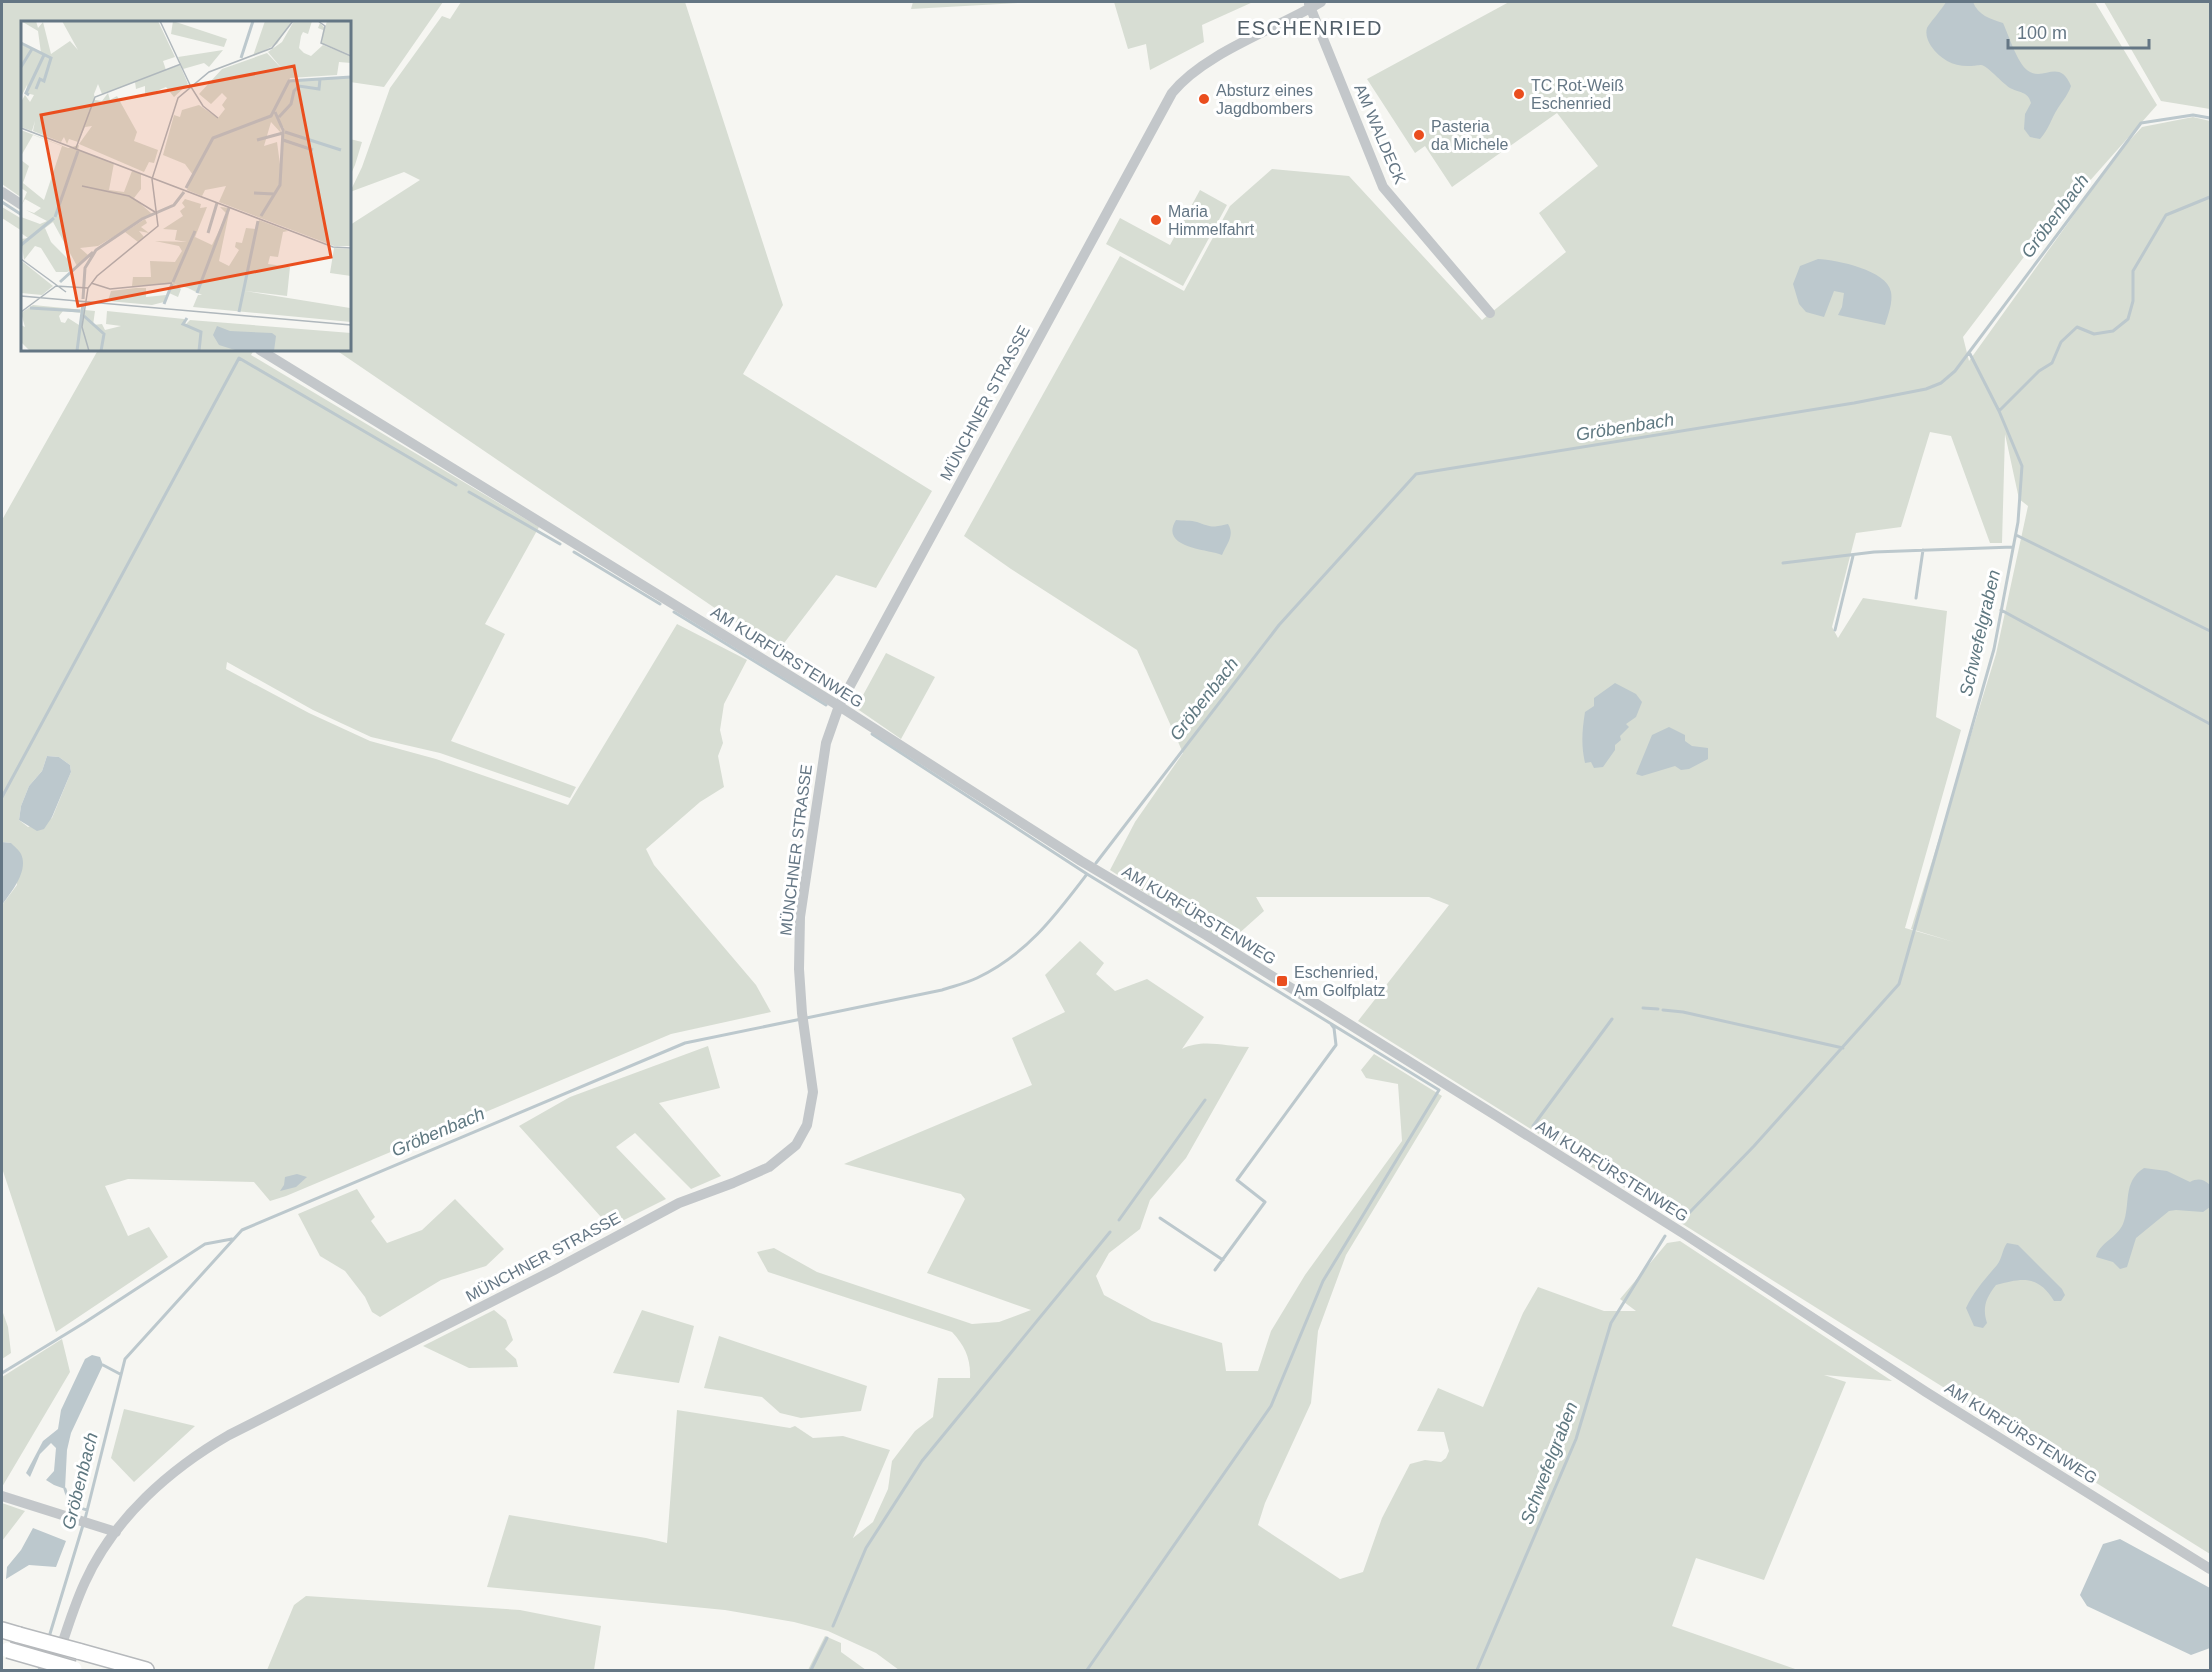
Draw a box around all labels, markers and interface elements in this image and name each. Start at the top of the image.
scale bar [2008,12,2149,50]
district label: ESCHENRIED [1237,17,1383,39]
inset map [21,21,351,351]
text: 100 m [2017,23,2067,43]
place label: TC Rot-Weiß Eschenried [1531,77,1624,112]
street label: AM WALDECK [1351,81,1409,187]
place label: Absturz eines Jagdbombers [1216,82,1313,117]
marker: TC Rot-Weiß Eschenried [1512,87,1526,101]
marker: Absturz eines Jagdbombers [1197,92,1211,106]
place label: Pasteria da Michele [1431,118,1508,153]
marker: Pasteria da Michele [1412,128,1426,142]
water label: Gröbenbach [2017,170,2093,262]
place label: Maria Himmelfahrt [1168,203,1255,238]
marker: Maria Himmelfahrt [1149,213,1163,227]
street label: MÜNCHNER STRASSE [937,323,1033,483]
water label: Gröbenbach [1575,409,1675,445]
water label: Schwefelgraben [1956,568,2004,698]
street label: AM KURFÜRSTENWEG [708,603,866,711]
water label: Gröbenbach [1166,654,1242,744]
street label: MÜNCHNER STRASSE [777,763,815,937]
street label: AM KURFÜRSTENWEG [1119,862,1279,968]
place label: Eschenried, Am Golfplatz [1294,964,1386,999]
marker: Eschenried, Am Golfplatz [1275,974,1289,988]
water label: Gröbenbach [388,1103,488,1161]
street label: AM KURFÜRSTENWEG [1533,1117,1691,1225]
street label: MÜNCHNER STRASSE [463,1209,623,1305]
street label: AM KURFÜRSTENWEG [1942,1379,2100,1487]
water label: Schwefelgraben [1517,1399,1581,1527]
water label: Gröbenbach [58,1431,102,1531]

